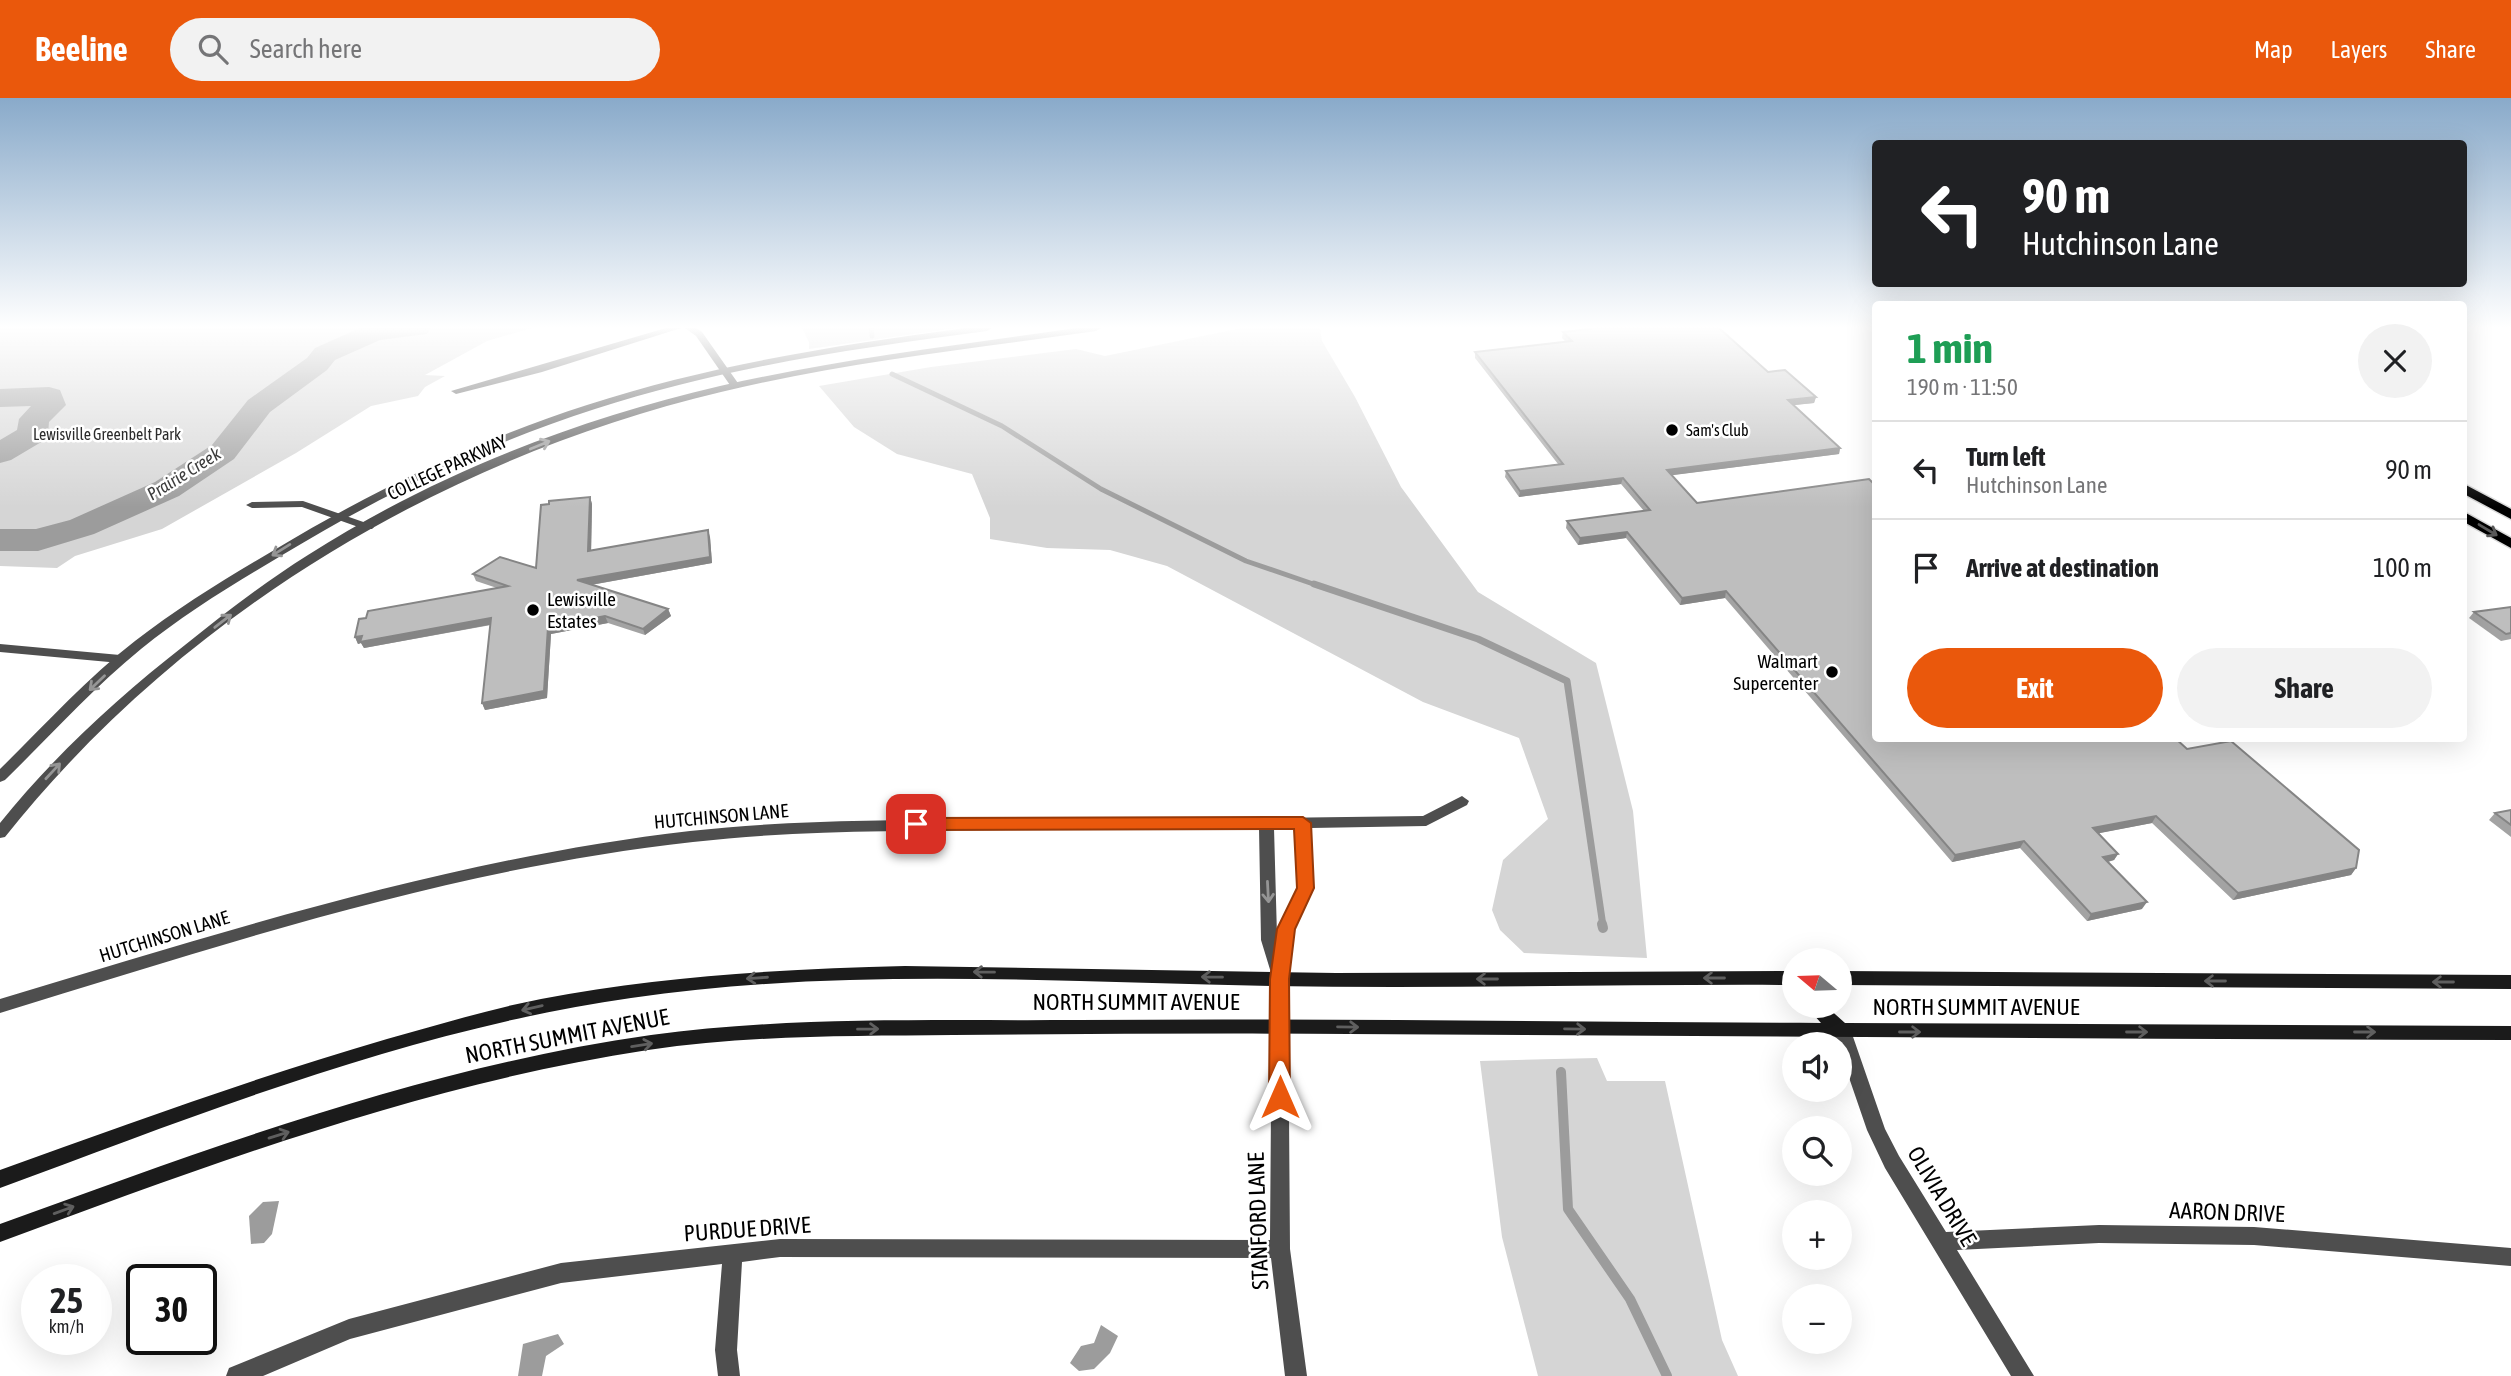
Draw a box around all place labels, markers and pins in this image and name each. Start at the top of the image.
place label: Sam's Club [1686,421,1749,439]
marker: Sam's Club [1664,422,1680,438]
place label: Lewisville Estates [547,588,616,632]
marker: Lewisville Estates [525,602,541,618]
place label: Walmart Supercenter [1733,650,1818,694]
marker: Walmart Supercenter [1824,664,1840,680]
pin [886,794,946,854]

